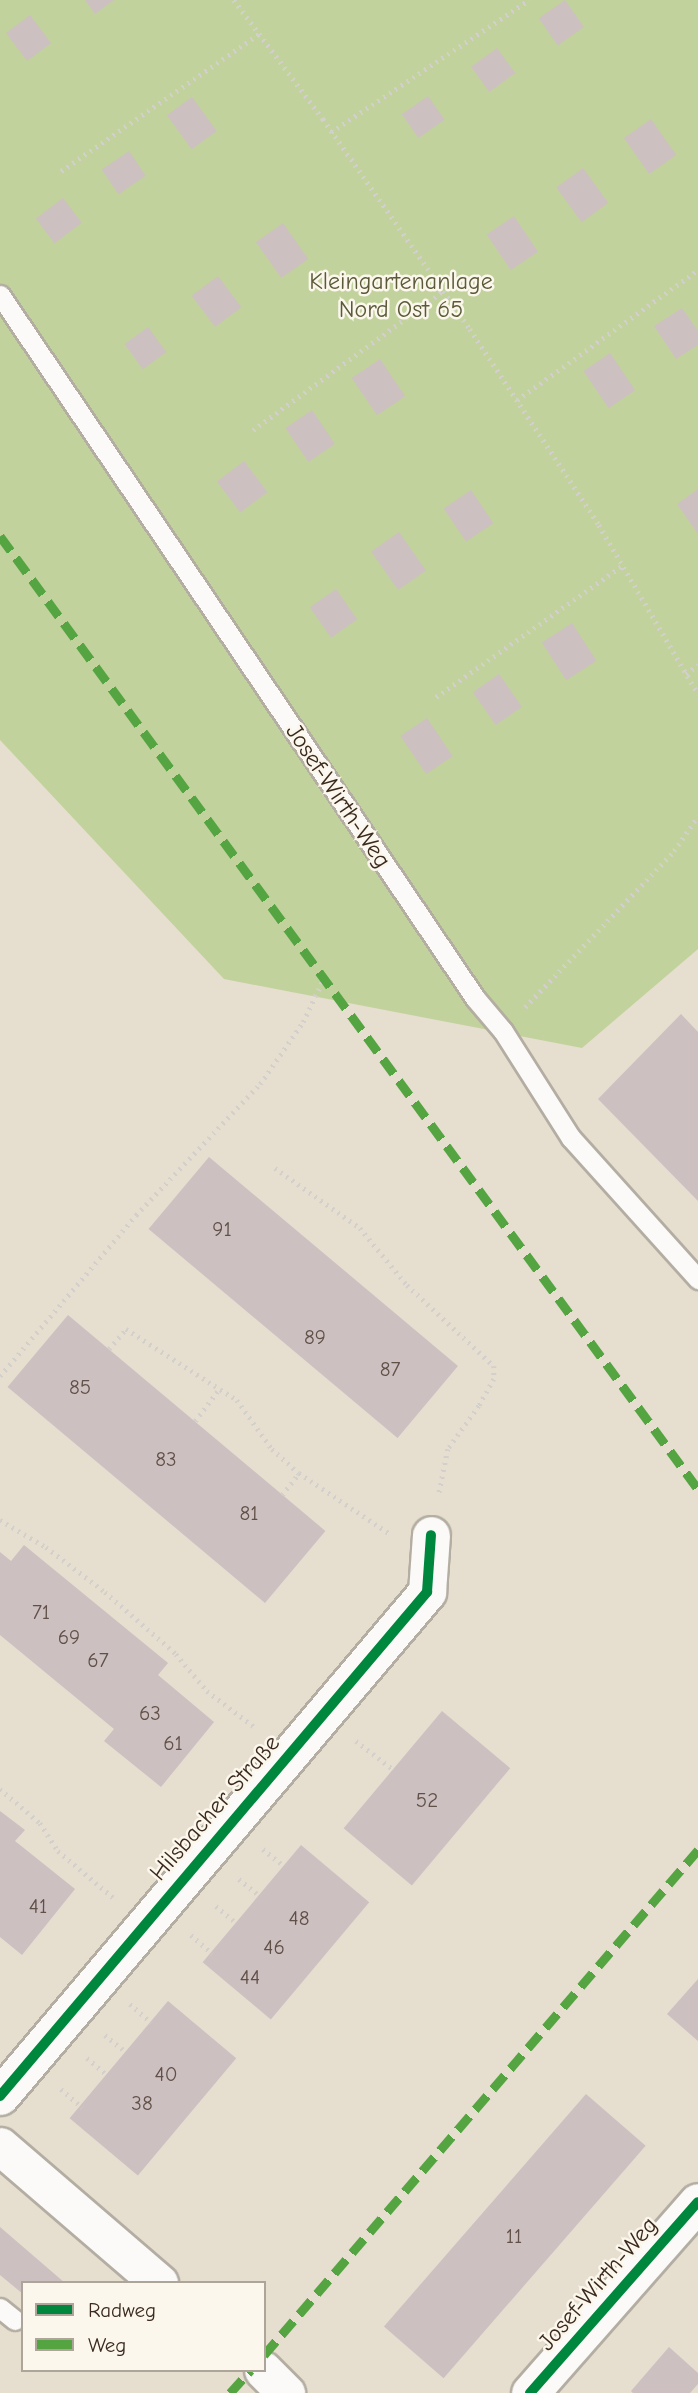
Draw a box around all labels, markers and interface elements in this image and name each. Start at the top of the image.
park label: Kleingartenanlage Nord Ost 65 [309,268,493,324]
street label: Josef-Wirth-Weg [279,718,397,874]
house number: 91 [212,1216,232,1242]
house number: 89 [304,1324,326,1350]
house number: 87 [380,1356,400,1382]
house number: 85 [69,1374,91,1400]
house number: 83 [155,1446,177,1472]
house number: 81 [239,1500,259,1526]
house number: 71 [32,1599,50,1625]
house number: 69 [58,1624,80,1650]
house number: 67 [87,1647,109,1673]
house number: 63 [139,1700,161,1726]
street label: Hilsbacher Straße [144,1729,286,1887]
house number: 61 [163,1730,183,1756]
house number: 52 [416,1787,438,1813]
house number: 41 [29,1893,47,1919]
house number: 48 [289,1905,309,1931]
house number: 46 [263,1934,285,1960]
house number: 44 [240,1964,260,1990]
house number: 40 [155,2061,177,2087]
house number: 38 [131,2090,153,2116]
street label: Josef-Wirth-Weg [532,2211,664,2357]
house number: 11 [506,2223,522,2249]
legend [21,2281,266,2372]
text: Radweg [88,2298,156,2322]
text: Weg [88,2333,126,2357]

